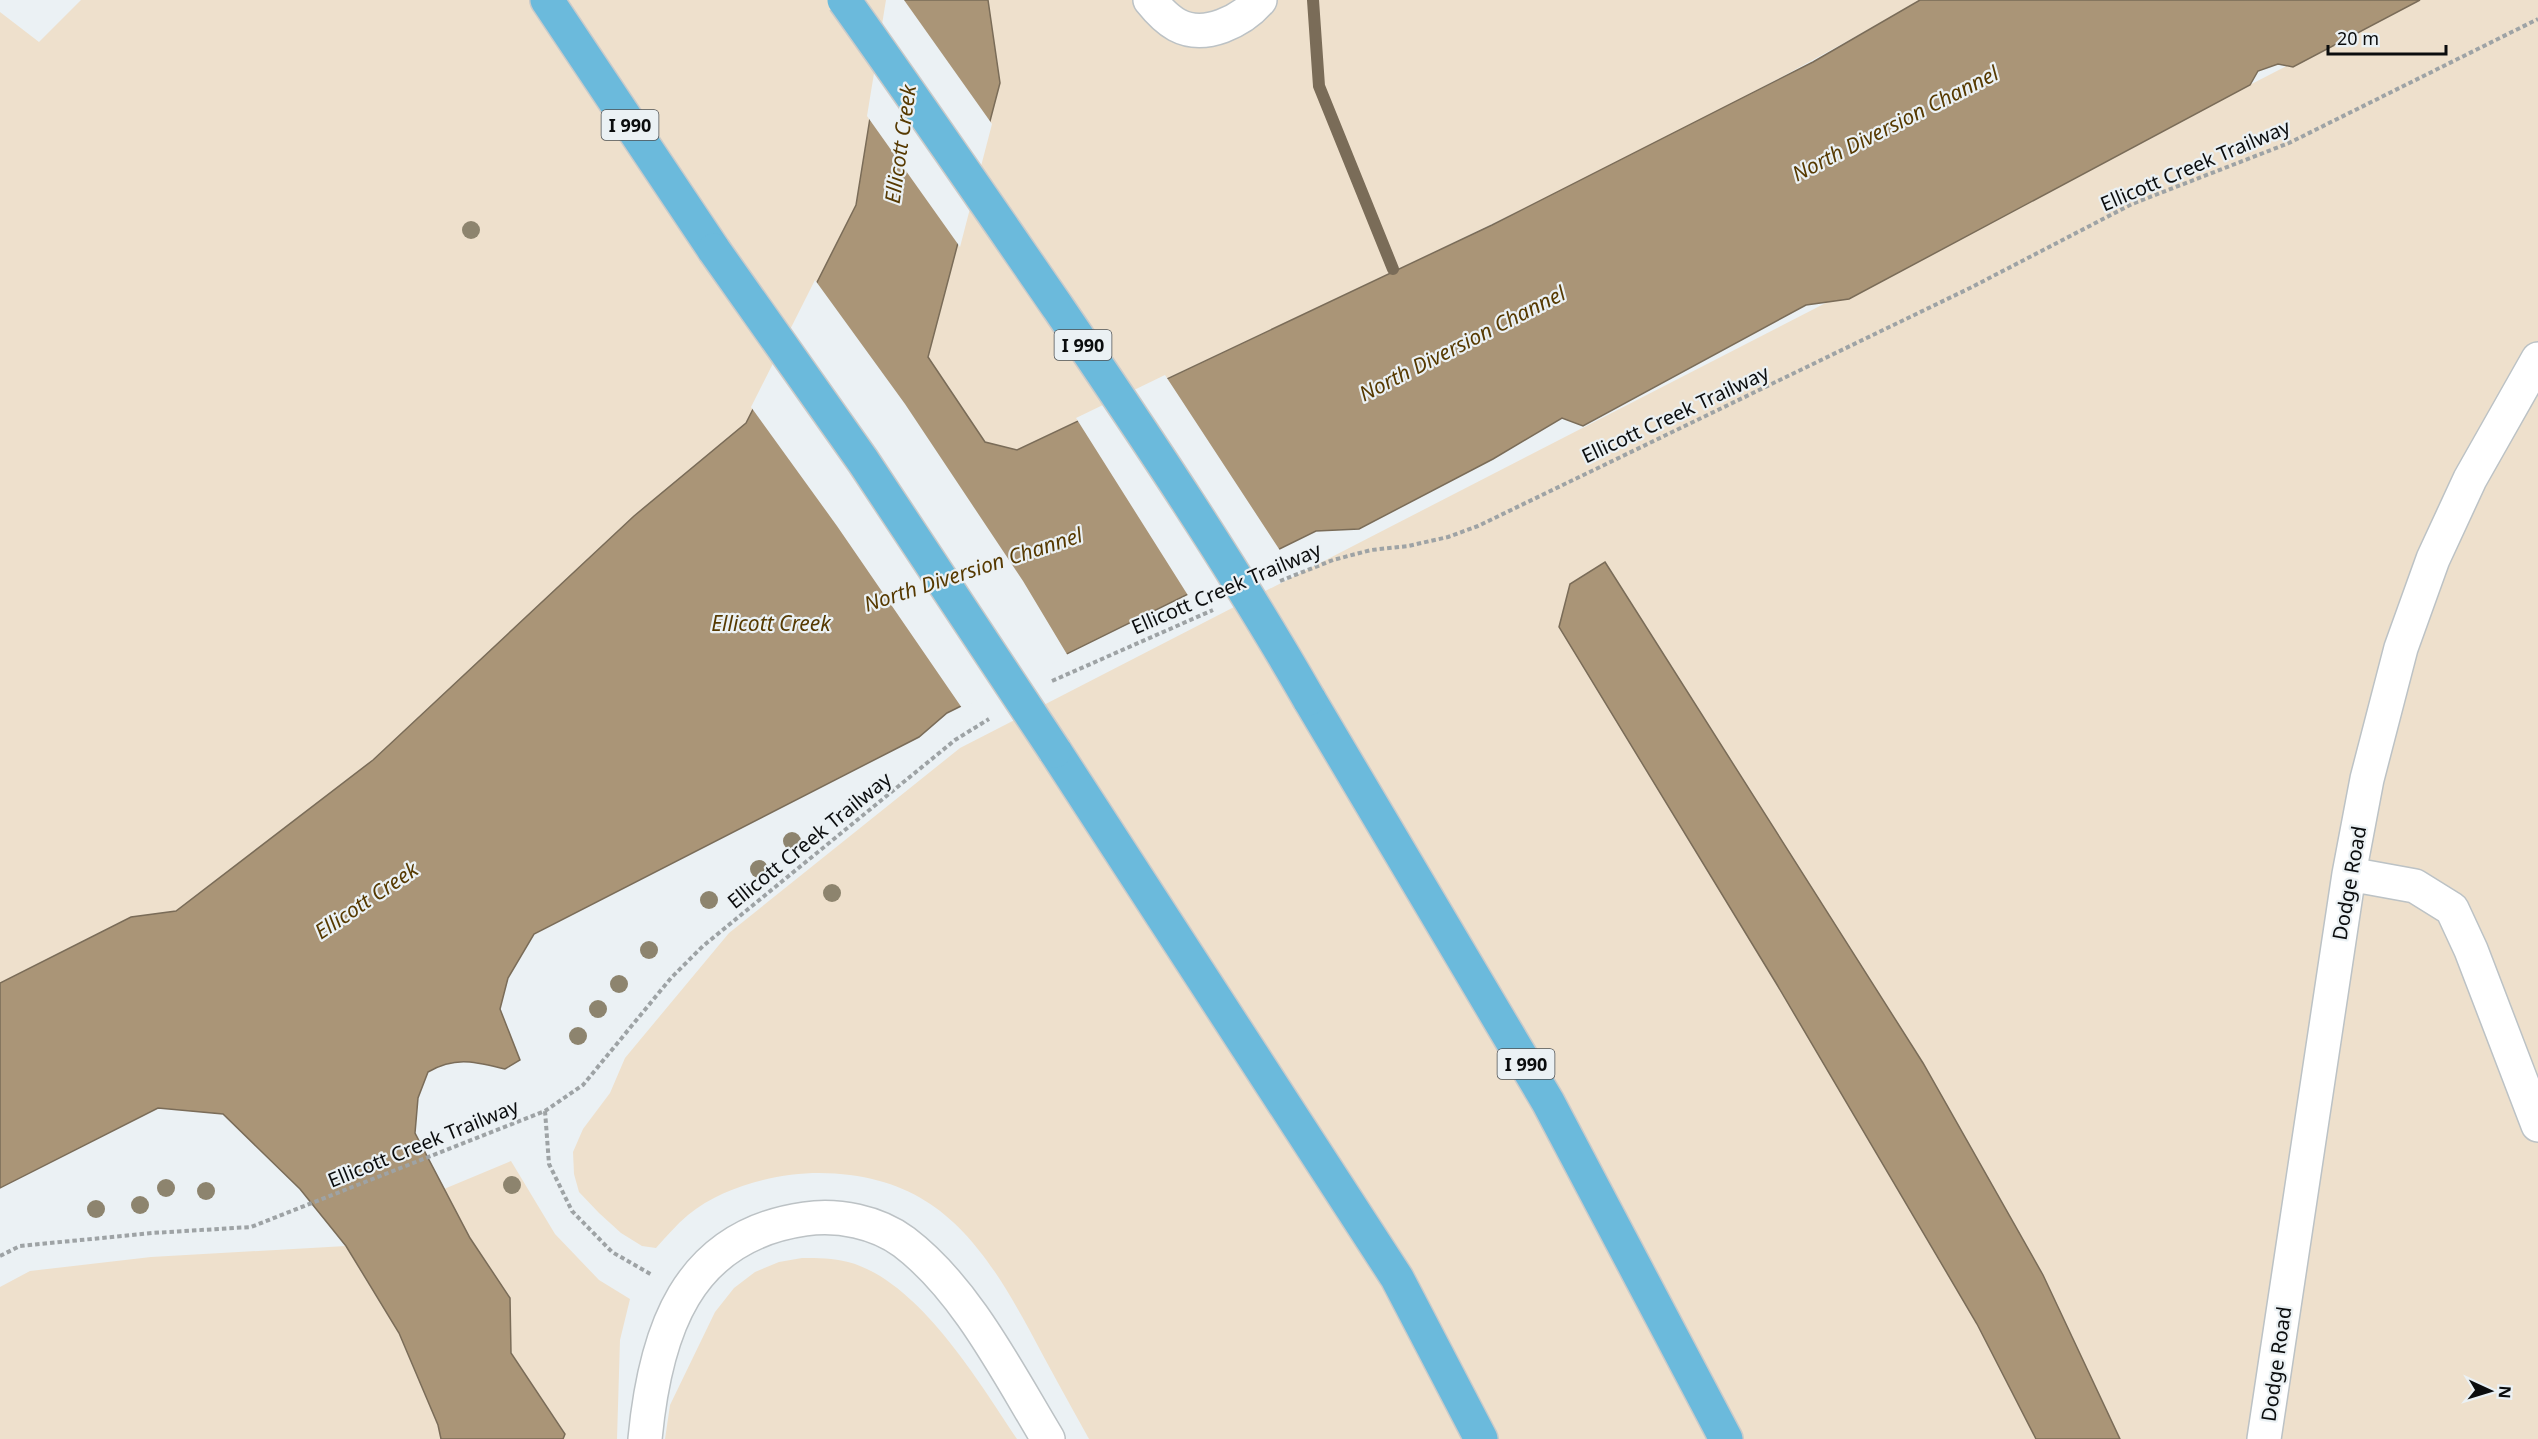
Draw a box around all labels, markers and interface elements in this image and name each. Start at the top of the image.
scale bar [2328,18,2446,56]
text: 20 m [2337,26,2379,50]
water label: North Diversion Channel [1787,58,2004,187]
water label: Ellicott Creek [878,81,922,205]
road number: I 990 [602,110,658,140]
street label: Ellicott Creek Trailway [2096,112,2295,217]
water label: North Diversion Channel [1354,278,1571,407]
road number: I 990 [1054,330,1112,360]
street label: Ellicott Creek Trailway [1577,358,1774,469]
water label: North Diversion Channel [860,520,1086,618]
street label: Ellicott Creek Trailway [1127,535,1326,640]
water label: Ellicott Creek [711,609,832,637]
street label: Ellicott Creek Trailway [721,765,897,915]
street label: Dodge Road [2326,824,2372,942]
water label: Ellicott Creek [309,854,425,945]
road number: I 990 [1498,1049,1555,1079]
street label: Ellicott Creek Trailway [324,1092,523,1194]
street label: Dodge Road [2255,1305,2297,1423]
north arrow [2460,1361,2520,1421]
text: N [2494,1385,2516,1399]

